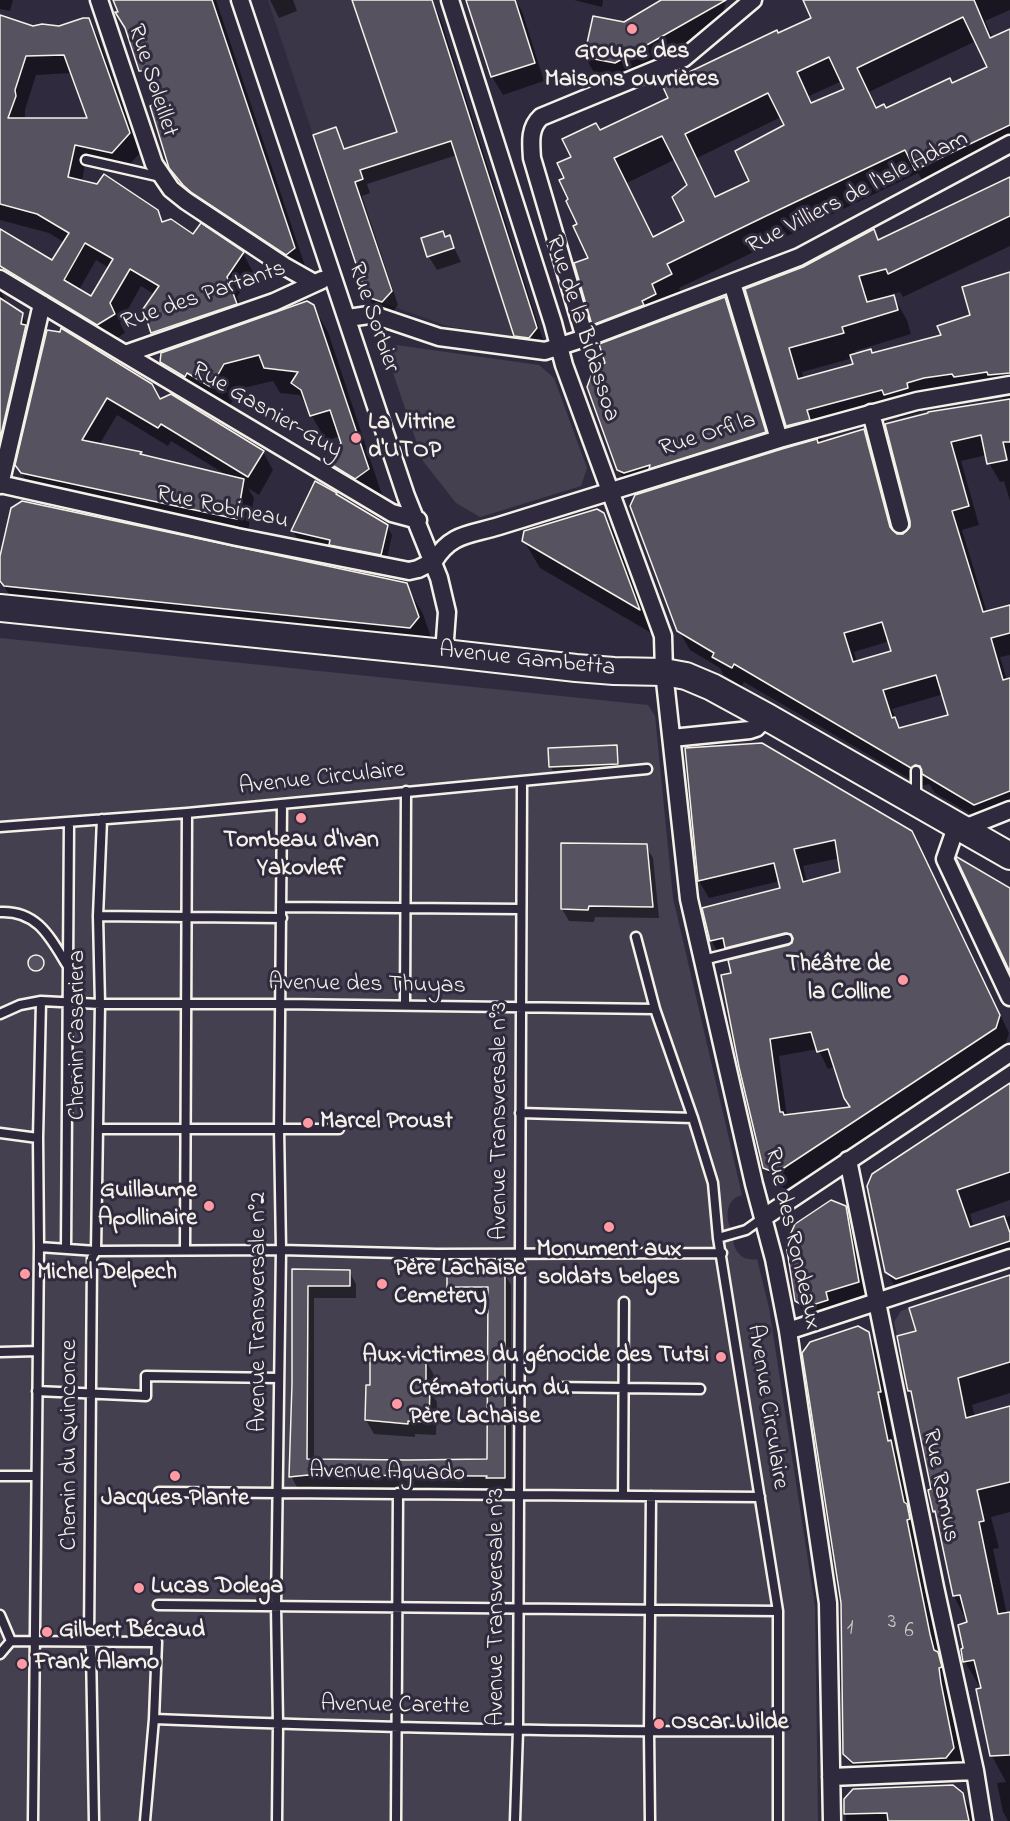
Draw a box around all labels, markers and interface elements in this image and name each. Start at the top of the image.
street label: Rue Soleillet [119,21,183,141]
marker: Groupe des Maisons ouvrières [625,22,639,36]
place label: Groupe des Maisons ouvrières [545,39,719,95]
street label: Rue Villiers de l'Isle Adam [743,126,973,262]
street label: Rue de la Bidassoa [537,232,625,426]
street label: Rue des Partants [118,255,290,339]
street label: Rue Sorbier [340,259,404,377]
street label: Rue Gasnier-Guy [185,357,347,467]
street label: Rue Orfila [656,407,760,465]
place label: La Vitrine d'UTOP [368,410,455,466]
marker: La Vitrine d'UTOP [349,431,363,445]
street label: Rue Robineau [153,481,291,537]
street label: Avenue Gambetta [438,637,616,685]
street label: Avenue Circulaire [238,757,406,803]
marker: Tombeau d'Ivan Yakovleff [294,811,308,825]
place label: Tombeau d'Ivan Yakovleff [223,828,379,884]
street label: Chemin Casariera [65,950,93,1120]
place label: Théâtre de la Colline [786,952,891,1008]
street label: Avenue des Thuyas [268,970,466,1002]
marker: Théâtre de la Colline [896,973,910,987]
street label: Avenue Transversale n°3 [487,1002,515,1240]
place label: Marcel Proust [320,1109,453,1137]
marker: Marcel Proust [301,1116,315,1130]
street label: Rue des Rondeaux [756,1145,826,1333]
place label: Guillaume Apollinaire [98,1178,197,1234]
street label: Avenue Transversale n°2 [246,1192,274,1432]
marker: Guillaume Apollinaire [202,1199,216,1213]
marker: Monument aux soldats belges [602,1220,616,1234]
place label: Monument aux soldats belges [536,1237,682,1293]
place label: Père Lachaise Cemetery [394,1256,526,1312]
place label: Michel Delpech [37,1260,177,1288]
marker: Michel Delpech [18,1267,32,1281]
marker: Père Lachaise Cemetery [375,1277,389,1291]
street label: Avenue Circulaire [739,1323,793,1491]
street label: Chemin du Quinconce [57,1340,85,1550]
place label: Aux victimes du génocide des Tutsi [362,1343,709,1371]
marker: Aux victimes du génocide des Tutsi [714,1350,728,1364]
place label: Crématorium du Père Lachaise [409,1376,570,1432]
marker: Crématorium du Père Lachaise [390,1397,404,1411]
street label: Rue Ramus [914,1427,964,1545]
street label: Avenue Aguado [309,1458,465,1490]
marker: Jacques Plante [168,1469,182,1483]
place label: Jacques Plante [101,1486,249,1514]
street label: Avenue Transversale n°3 [484,1488,512,1726]
place label: Lucas Dolega [151,1574,283,1602]
marker: Lucas Dolega [132,1581,146,1595]
house number: 3 [888,1611,896,1637]
house number: 1 [847,1617,853,1643]
place label: Gilbert Bécaud [59,1618,205,1646]
house number: 6 [904,1620,914,1646]
marker: Gilbert Bécaud [40,1625,54,1639]
place label: Frank Alamo [34,1650,159,1678]
marker: Frank Alamo [15,1657,29,1671]
street label: Avenue Carette [320,1691,470,1723]
place label: Oscar Wilde [671,1710,788,1738]
marker: Oscar Wilde [652,1717,666,1731]

